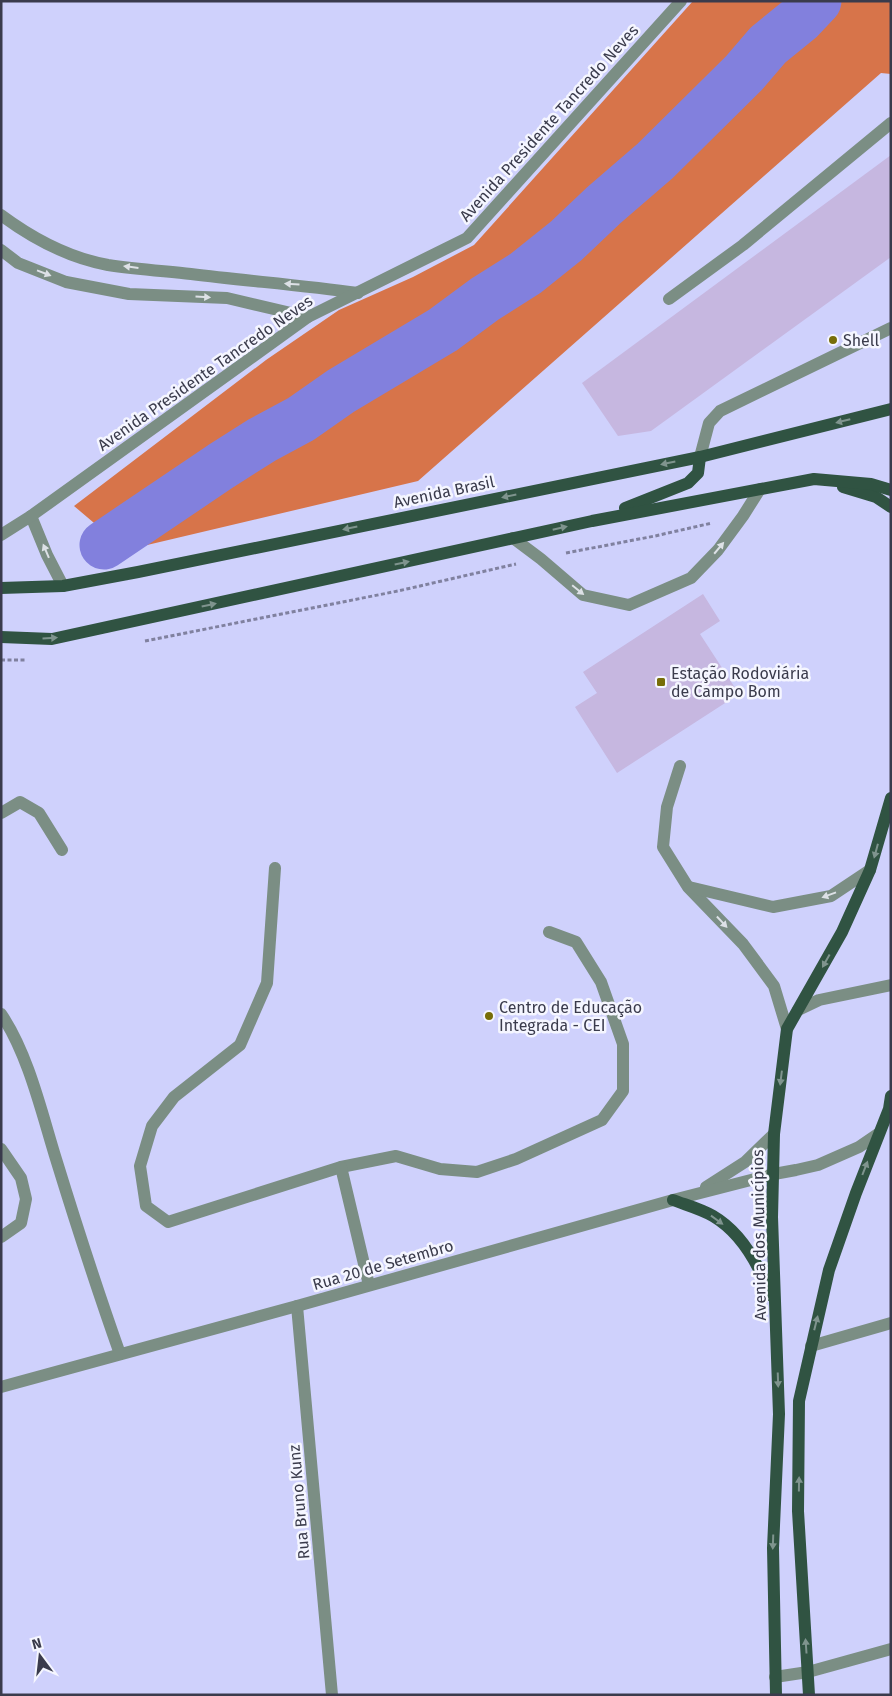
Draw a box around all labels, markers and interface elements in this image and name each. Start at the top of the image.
street label: Avenida Presidente Tancredo Neves [456,21,642,225]
one-way arrow [122,263,138,271]
one-way arrow [37,269,52,277]
one-way arrow [284,280,300,288]
street label: Avenida Presidente Tancredo Neves [94,291,316,455]
one-way arrow [196,294,212,302]
place label: Shell [843,331,880,350]
marker: Shell [827,334,839,346]
one-way arrow [836,417,851,425]
one-way arrow [661,459,676,467]
street label: Avenida Brasil [392,472,496,512]
one-way arrow [501,492,517,500]
one-way arrow [553,524,568,532]
one-way arrow [342,525,358,533]
one-way arrow [713,542,724,555]
one-way arrow [41,544,49,558]
one-way arrow [394,558,410,566]
one-way arrow [571,585,584,596]
one-way arrow [201,601,216,609]
one-way arrow [42,634,58,642]
place label: Estação Rodoviária de Campo Bom [671,664,809,701]
marker: Estação Rodoviária de Campo Bom [655,676,667,688]
one-way arrow [871,844,879,859]
one-way arrow [821,891,836,899]
one-way arrow [716,916,728,928]
one-way arrow [822,954,830,968]
place label: Centro de Educação Integrada - CEI [499,998,642,1035]
marker: Centro de Educação Integrada - CEI [483,1010,495,1022]
one-way arrow [777,1070,785,1086]
street label: Avenida dos Municípios [748,1149,770,1321]
one-way arrow [862,1161,869,1176]
one-way arrow [711,1215,724,1225]
street label: Rua 20 de Setembro [310,1236,456,1294]
one-way arrow [812,1316,820,1331]
one-way arrow [774,1372,782,1388]
street label: Rua Bruno Kunz [285,1444,313,1560]
one-way arrow [795,1476,803,1492]
one-way arrow [769,1534,777,1550]
north arrow [15,1631,65,1681]
text: N [30,1635,43,1653]
one-way arrow [801,1638,809,1654]

